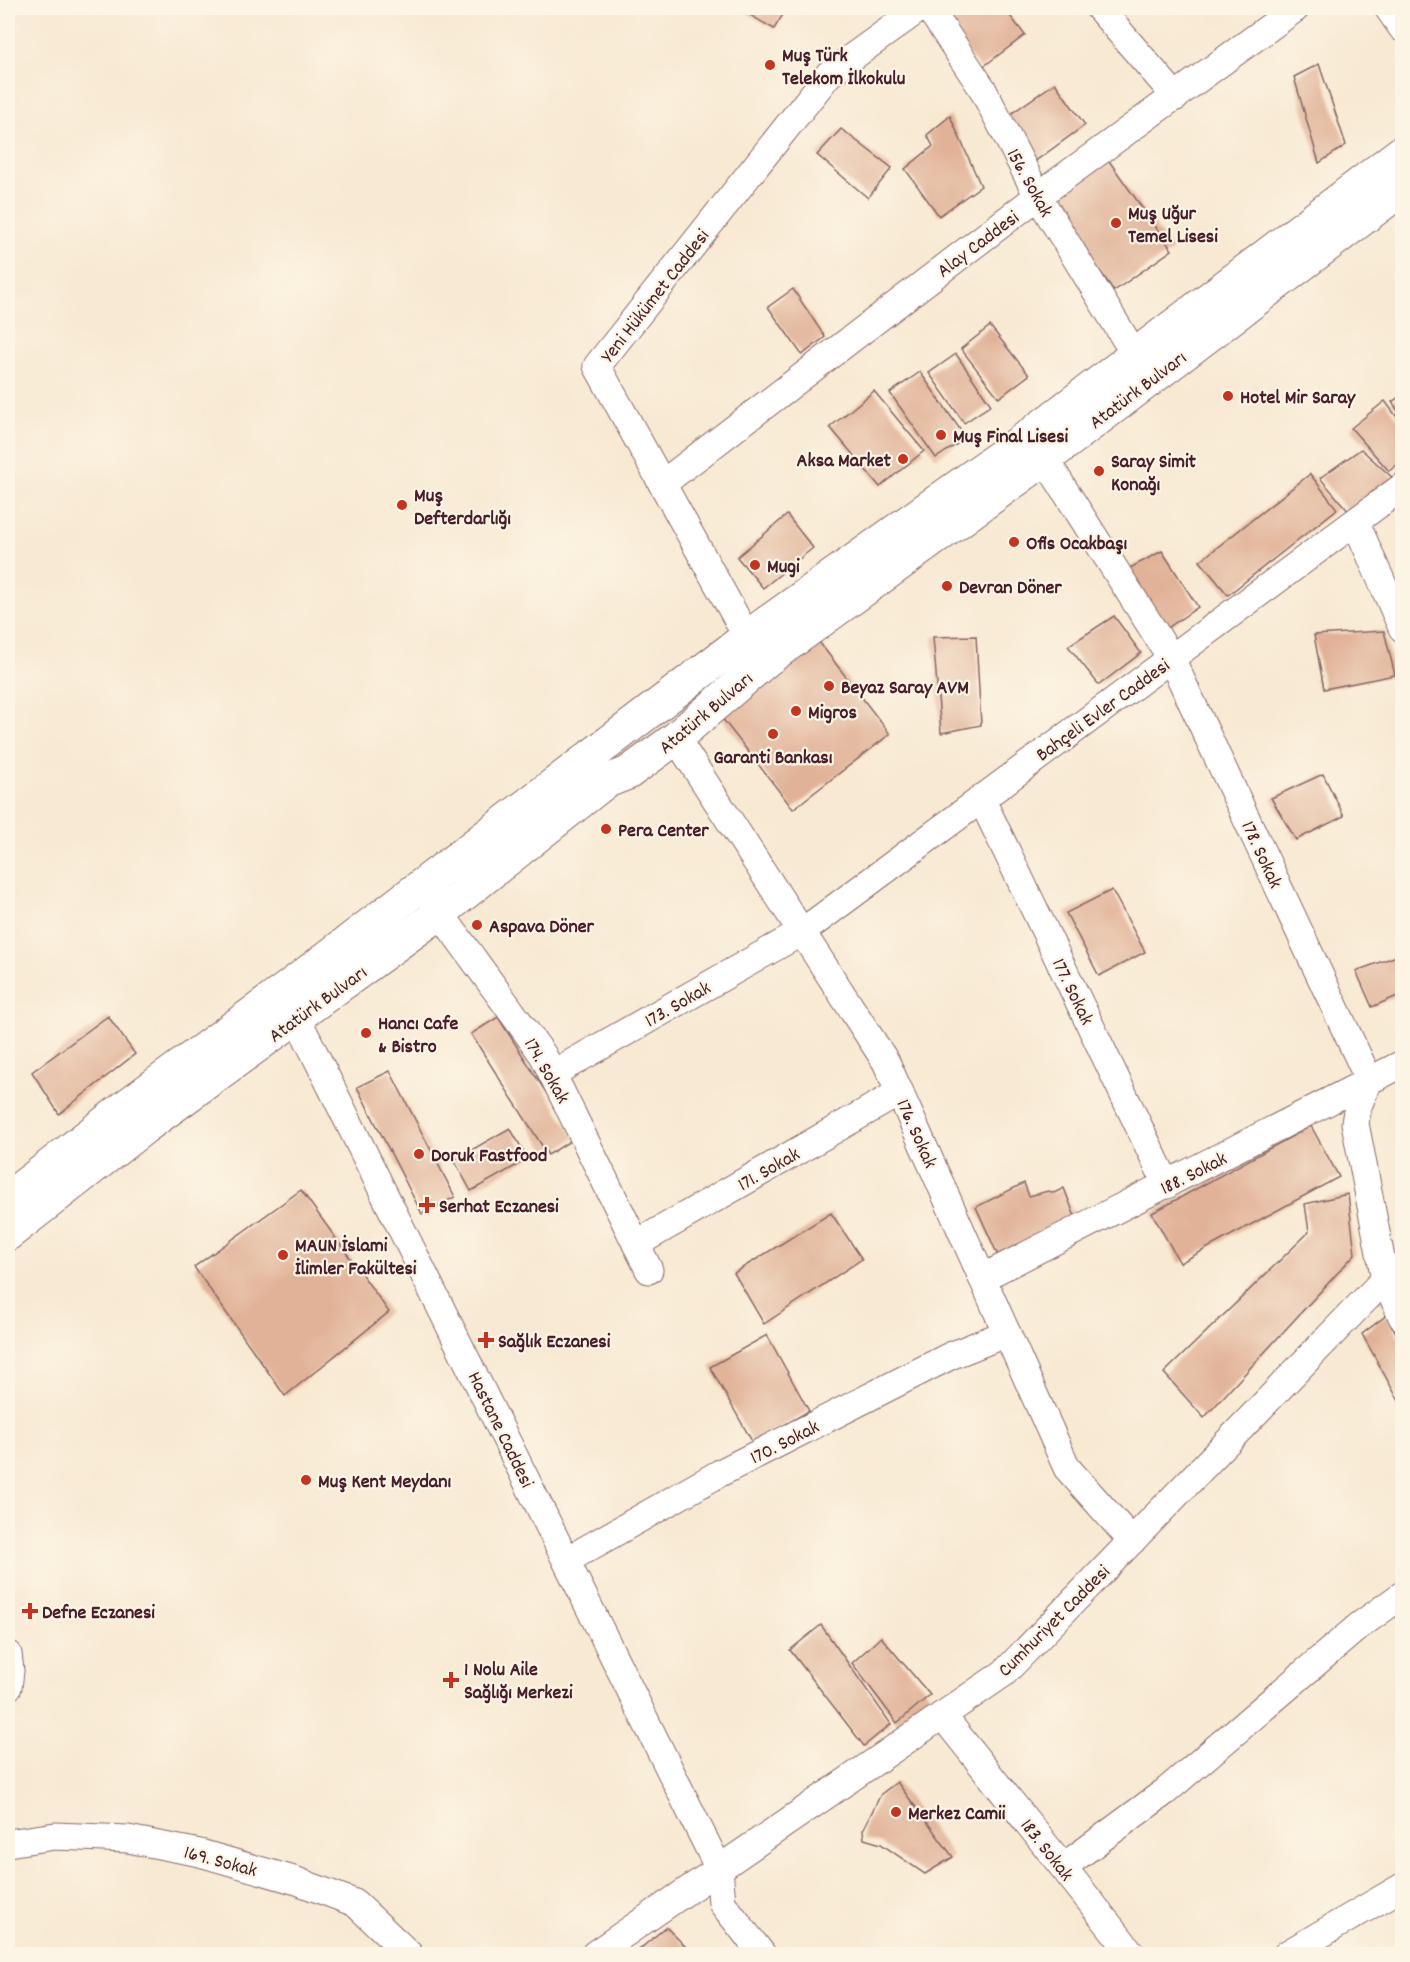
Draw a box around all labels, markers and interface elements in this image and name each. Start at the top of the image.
place label: Muş Türk Telekom İlkokulu [782,43,905,94]
marker: Muş Türk Telekom İlkokulu [763,58,777,72]
street label: 156. Sokak [998,144,1059,223]
place label: Muş Uğur Temel Lisesi [1128,201,1218,252]
street label: Alay Caddesi [932,205,1026,286]
marker: Muş Uğur Temel Lisesi [1109,216,1123,230]
street label: Yeni Hükümet Caddesi [595,224,718,370]
street label: Atatürk Bulvarı [1084,345,1193,437]
place label: Hotel Mir Saray [1240,385,1356,413]
marker: Hotel Mir Saray [1221,389,1235,403]
place label: Muş Final Lisesi [953,424,1069,452]
marker: Muş Final Lisesi [934,428,948,442]
place label: Aksa Market [797,448,892,476]
place label: Saray Simit Konağı [1111,449,1197,500]
marker: Aksa Market [896,452,910,466]
marker: Saray Simit Konağı [1092,464,1106,478]
place label: Muş Defterdarlığı [414,483,511,534]
marker: Muş Defterdarlığı [395,498,409,512]
place label: Ofis Ocakbaşı [1026,531,1128,559]
marker: Ofis Ocakbaşı [1007,535,1021,549]
place label: Mugi [767,554,800,582]
marker: Mugi [748,558,762,572]
place label: Devran Döner [959,575,1062,603]
marker: Devran Döner [940,579,954,593]
street label: Bahçeli Evler Caddesi [1031,653,1177,770]
street label: Atatürk Bulvarı [654,666,760,762]
place label: Beyaz Saray AVM [841,675,969,703]
marker: Beyaz Saray AVM [822,679,836,693]
place label: Migros [808,700,857,728]
marker: Migros [789,704,803,718]
marker: Garanti Bankası [766,727,780,741]
place label: Garanti Bankası [714,745,833,773]
street label: 178. Sokak [1232,817,1288,894]
place label: Pera Center [618,818,709,846]
marker: Pera Center [599,822,613,836]
place label: Aspava Döner [489,914,594,942]
marker: Aspava Döner [470,918,484,932]
street label: 177. Sokak [1043,954,1099,1030]
street label: Atatürk Bulvarı [264,960,374,1051]
street label: 173. Sokak [640,975,717,1036]
place label: Hancı Cafe & Bistro [378,1011,458,1062]
marker: Hancı Cafe & Bistro [359,1026,373,1040]
street label: 174. Sokak [515,1033,575,1110]
street label: 176. Sokak [888,1095,943,1173]
street label: 171. Sokak [733,1142,806,1200]
place label: Doruk Fastfood [431,1143,547,1171]
street label: 188. Sokak [1156,1146,1233,1203]
marker: Doruk Fastfood [412,1147,426,1161]
place label: Serhat Eczanesi [439,1194,559,1222]
marker: Serhat Eczanesi [420,1198,434,1212]
place label: MAUN İslami İlimler Fakültesi [295,1233,417,1284]
marker: MAUN İslami İlimler Fakültesi [276,1248,290,1262]
place label: Sağlık Eczanesi [498,1329,611,1357]
marker: Sağlık Eczanesi [479,1333,493,1347]
street label: Hastane Caddesi [459,1367,540,1494]
street label: 170. Sokak [746,1414,825,1473]
place label: Muş Kent Meydanı [318,1469,451,1497]
marker: Muş Kent Meydanı [299,1473,313,1487]
street label: Cumhuriyet Caddesi [993,1559,1118,1685]
place label: Defne Eczanesi [42,1600,155,1628]
marker: Defne Eczanesi [23,1604,37,1618]
place label: 1 Nolu Aile Sağlığı Merkezi [464,1657,573,1708]
marker: 1 Nolu Aile Sağlığı Merkezi [442,1671,460,1689]
place label: Merkez Camii [908,1801,1006,1829]
marker: Merkez Camii [889,1805,903,1819]
street label: 183. Sokak [1012,1814,1079,1888]
street label: 169. Sokak [180,1840,260,1886]

